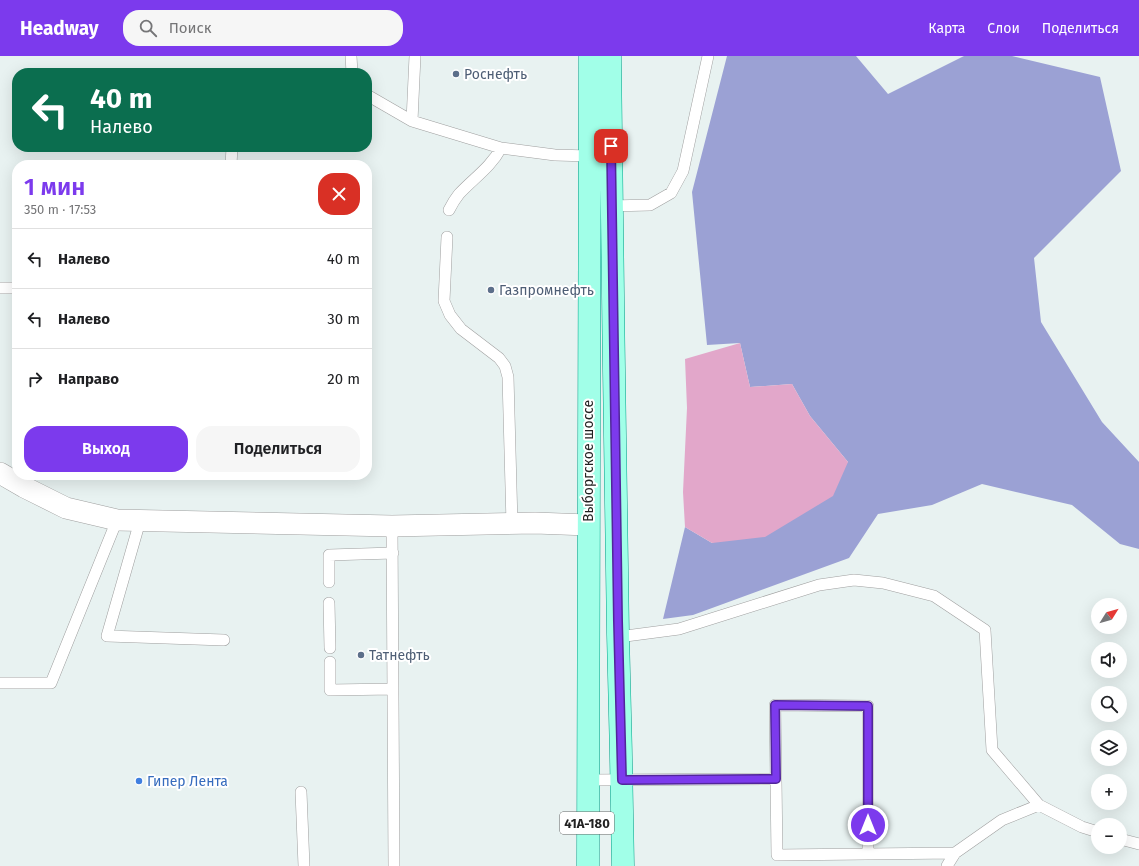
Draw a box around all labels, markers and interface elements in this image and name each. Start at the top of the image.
search box [123,10,403,46]
text: Headway [20,17,99,40]
icon: search [137,17,159,39]
text: Поиск [169,19,212,37]
text: Карта [928,20,965,37]
text: Слои [987,20,1020,37]
text: Поделиться [1042,20,1119,37]
place label: Роснефть [464,66,527,83]
marker: Роснефть [451,69,461,79]
text: 40 m [90,82,153,115]
icon: left [24,84,76,136]
text: Налево [90,116,153,138]
pin [594,129,628,163]
icon: arrive [600,135,622,157]
text: 1 мин [24,173,85,201]
button: close [318,173,360,215]
text: 350 m · 17:53 [24,202,96,217]
icon: left [24,248,46,270]
text: Налево [58,250,110,268]
text: 40 m [327,250,360,268]
place label: Газпромнефть [499,282,594,299]
marker: Газпромнефть [486,285,496,295]
icon: left [24,308,46,330]
text: Налево [58,310,110,328]
text: 30 m [327,310,360,328]
icon: right [24,368,46,390]
text: Направо [58,370,119,388]
text: 20 m [327,370,360,388]
street label: Выборгское шоссе [580,400,597,522]
button: Выход [24,426,188,472]
button: Поделиться [196,426,360,472]
north arrow [1091,598,1127,634]
map controls [1091,598,1127,854]
button: sound [1091,642,1127,678]
place label: Татнефть [369,647,430,664]
marker: Татнефть [356,650,366,660]
button: search [1091,686,1127,722]
button: layers [1091,730,1127,766]
place label: Гипер Лента [147,773,228,790]
button: + [1091,774,1127,810]
marker: Гипер Лента [134,776,144,786]
position arrow [847,804,889,846]
road number: 41А-180 [560,812,614,834]
button: − [1091,818,1127,854]

